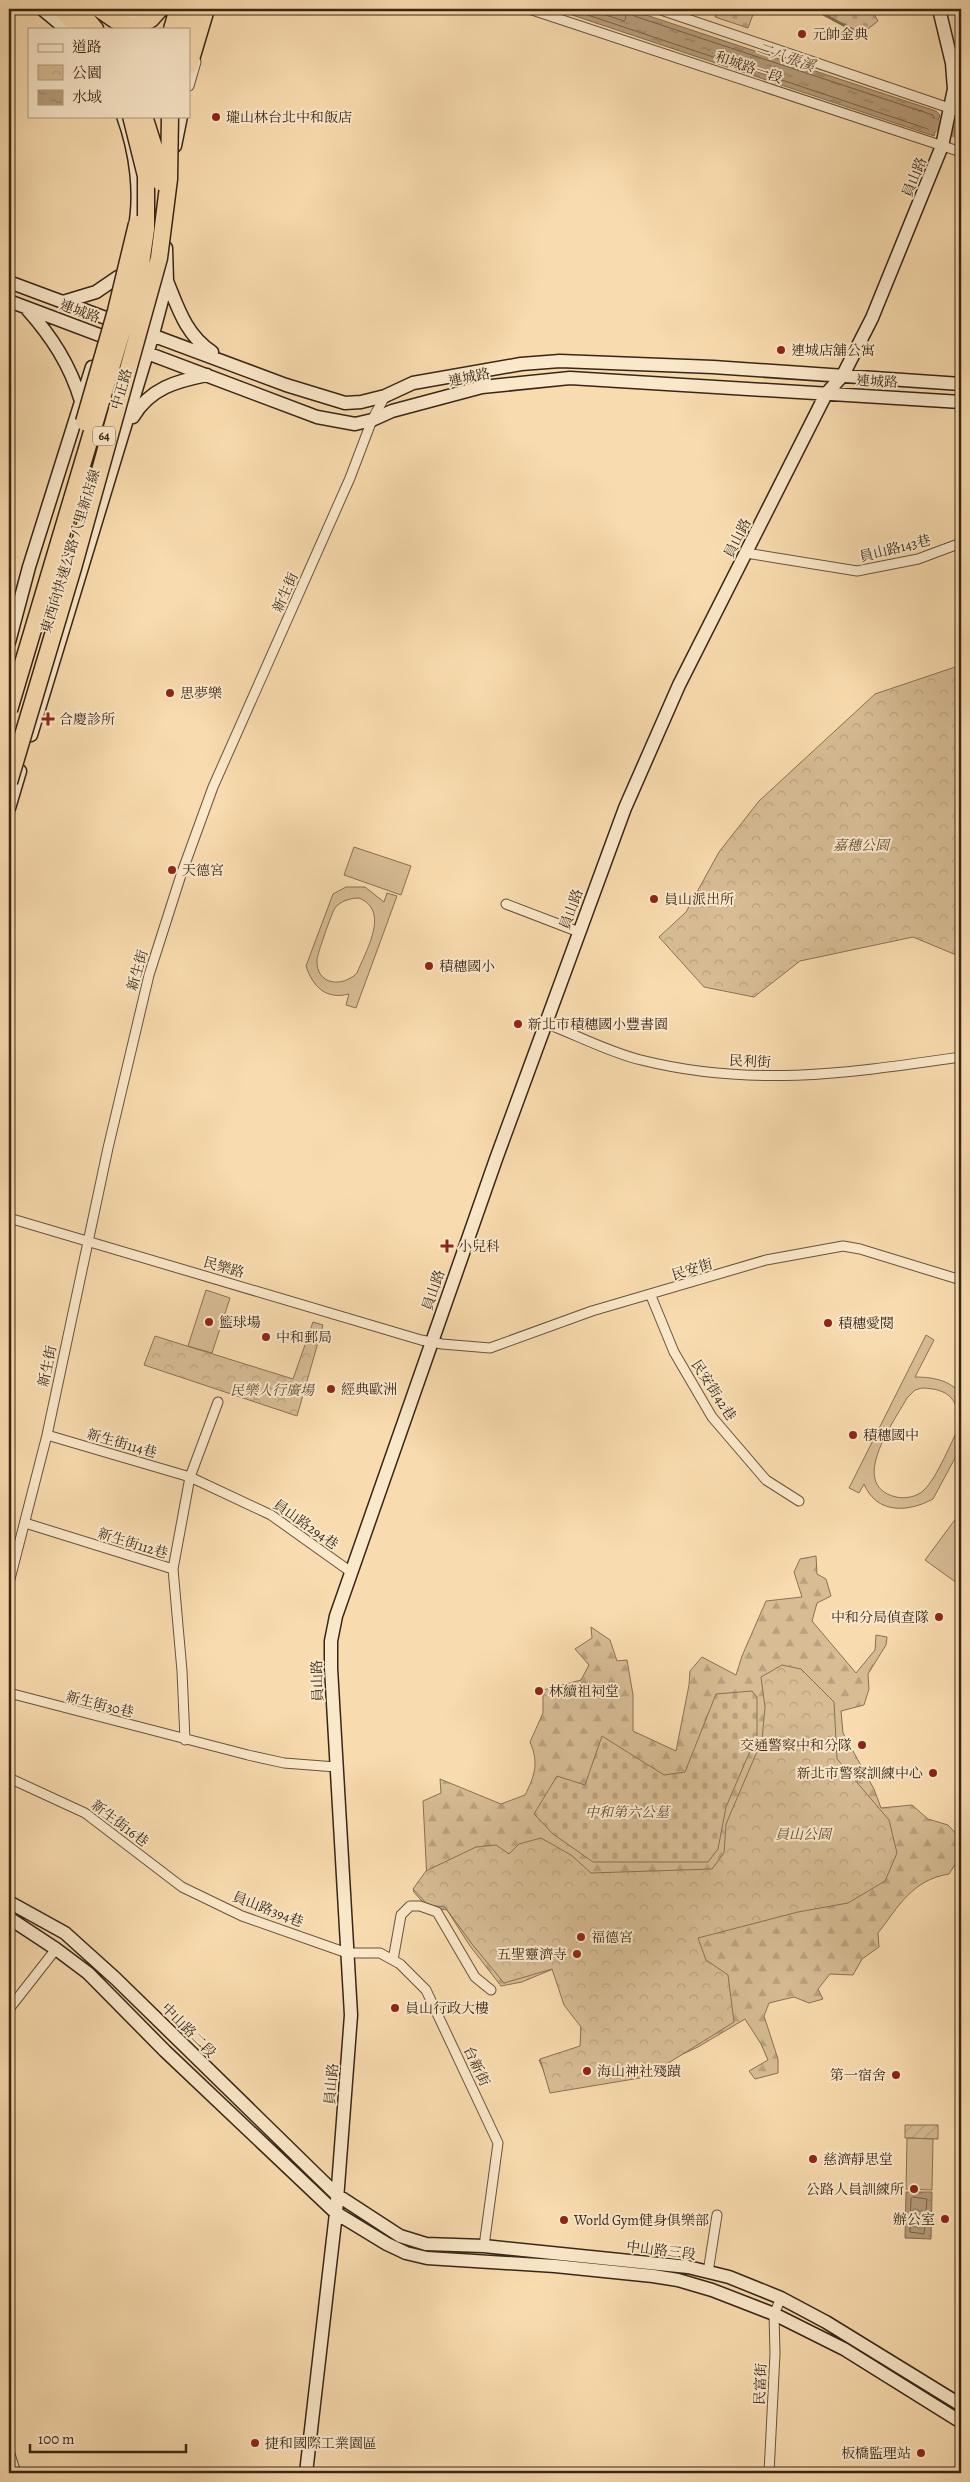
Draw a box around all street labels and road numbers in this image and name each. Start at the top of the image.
street label: 和城路一段 [713,47,785,88]
street label: 員山路 [898,154,931,200]
street label: 連城路 [57,295,103,328]
street label: 連城路 [447,364,492,391]
street label: 中正路 [106,366,137,412]
street label: 連城路 [856,371,898,392]
road number: 64 [93,426,115,446]
street label: 東西向快速公路 八里新店線 [36,467,105,636]
street label: 員山路 [719,515,755,561]
street label: 員山路143巷 [857,530,933,567]
street label: 新生街 [268,569,303,615]
street label: 員山路 [555,886,588,932]
street label: 新生街 [123,947,152,993]
street label: 民利街 [729,1051,771,1072]
street label: 民樂路 [201,1253,247,1282]
street label: 民安街 [669,1254,715,1285]
street label: 員山路 [418,1267,449,1313]
street label: 新生街 [34,1344,61,1389]
street label: 民安街42巷 [687,1356,740,1424]
street label: 新生街114巷 [85,1424,159,1463]
street label: 員山路294巷 [269,1495,342,1554]
street label: 新生街112巷 [96,1524,170,1563]
street label: 員山路 [307,1660,328,1702]
street label: 新生街30巷 [64,1687,136,1722]
street label: 新生街16巷 [87,1796,152,1851]
street label: 員山路394巷 [230,1887,306,1932]
street label: 中山路二段 [157,1999,220,2062]
street label: 台新街 [459,2043,494,2089]
street label: 員山路 [320,2062,343,2106]
street label: 中山路三段 [625,2237,697,2264]
street label: 民富街 [750,2363,771,2405]

